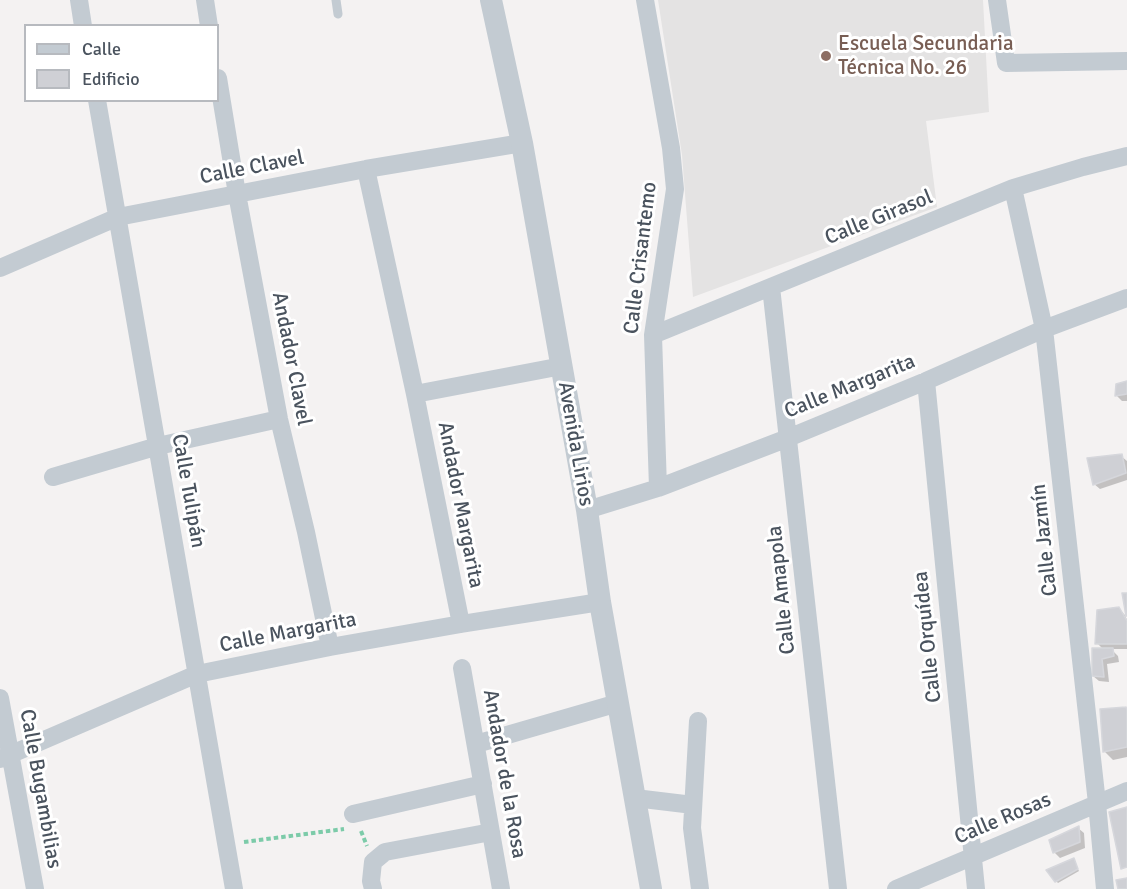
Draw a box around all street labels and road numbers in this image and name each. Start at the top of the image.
street label: Calle Clavel [198,146,306,190]
street label: Calle Crisantemo [619,180,663,336]
street label: Calle Girasol [821,185,937,251]
street label: Andador Clavel [266,290,316,428]
street label: Calle Margarita [781,349,919,425]
street label: Avenida Lirios [552,380,598,508]
street label: Andador Margarita [432,420,488,590]
street label: Calle Tulipán [166,432,210,550]
street label: Calle Jazmín [1027,483,1063,597]
street label: Calle Amapola [763,524,801,656]
street label: Calle Orquídea [909,570,947,704]
street label: Calle Margarita [217,607,359,659]
street label: Andador de la Rosa [477,688,531,860]
street label: Calle Bugambilias [14,707,66,871]
street label: Calle Rosas [951,787,1055,851]

